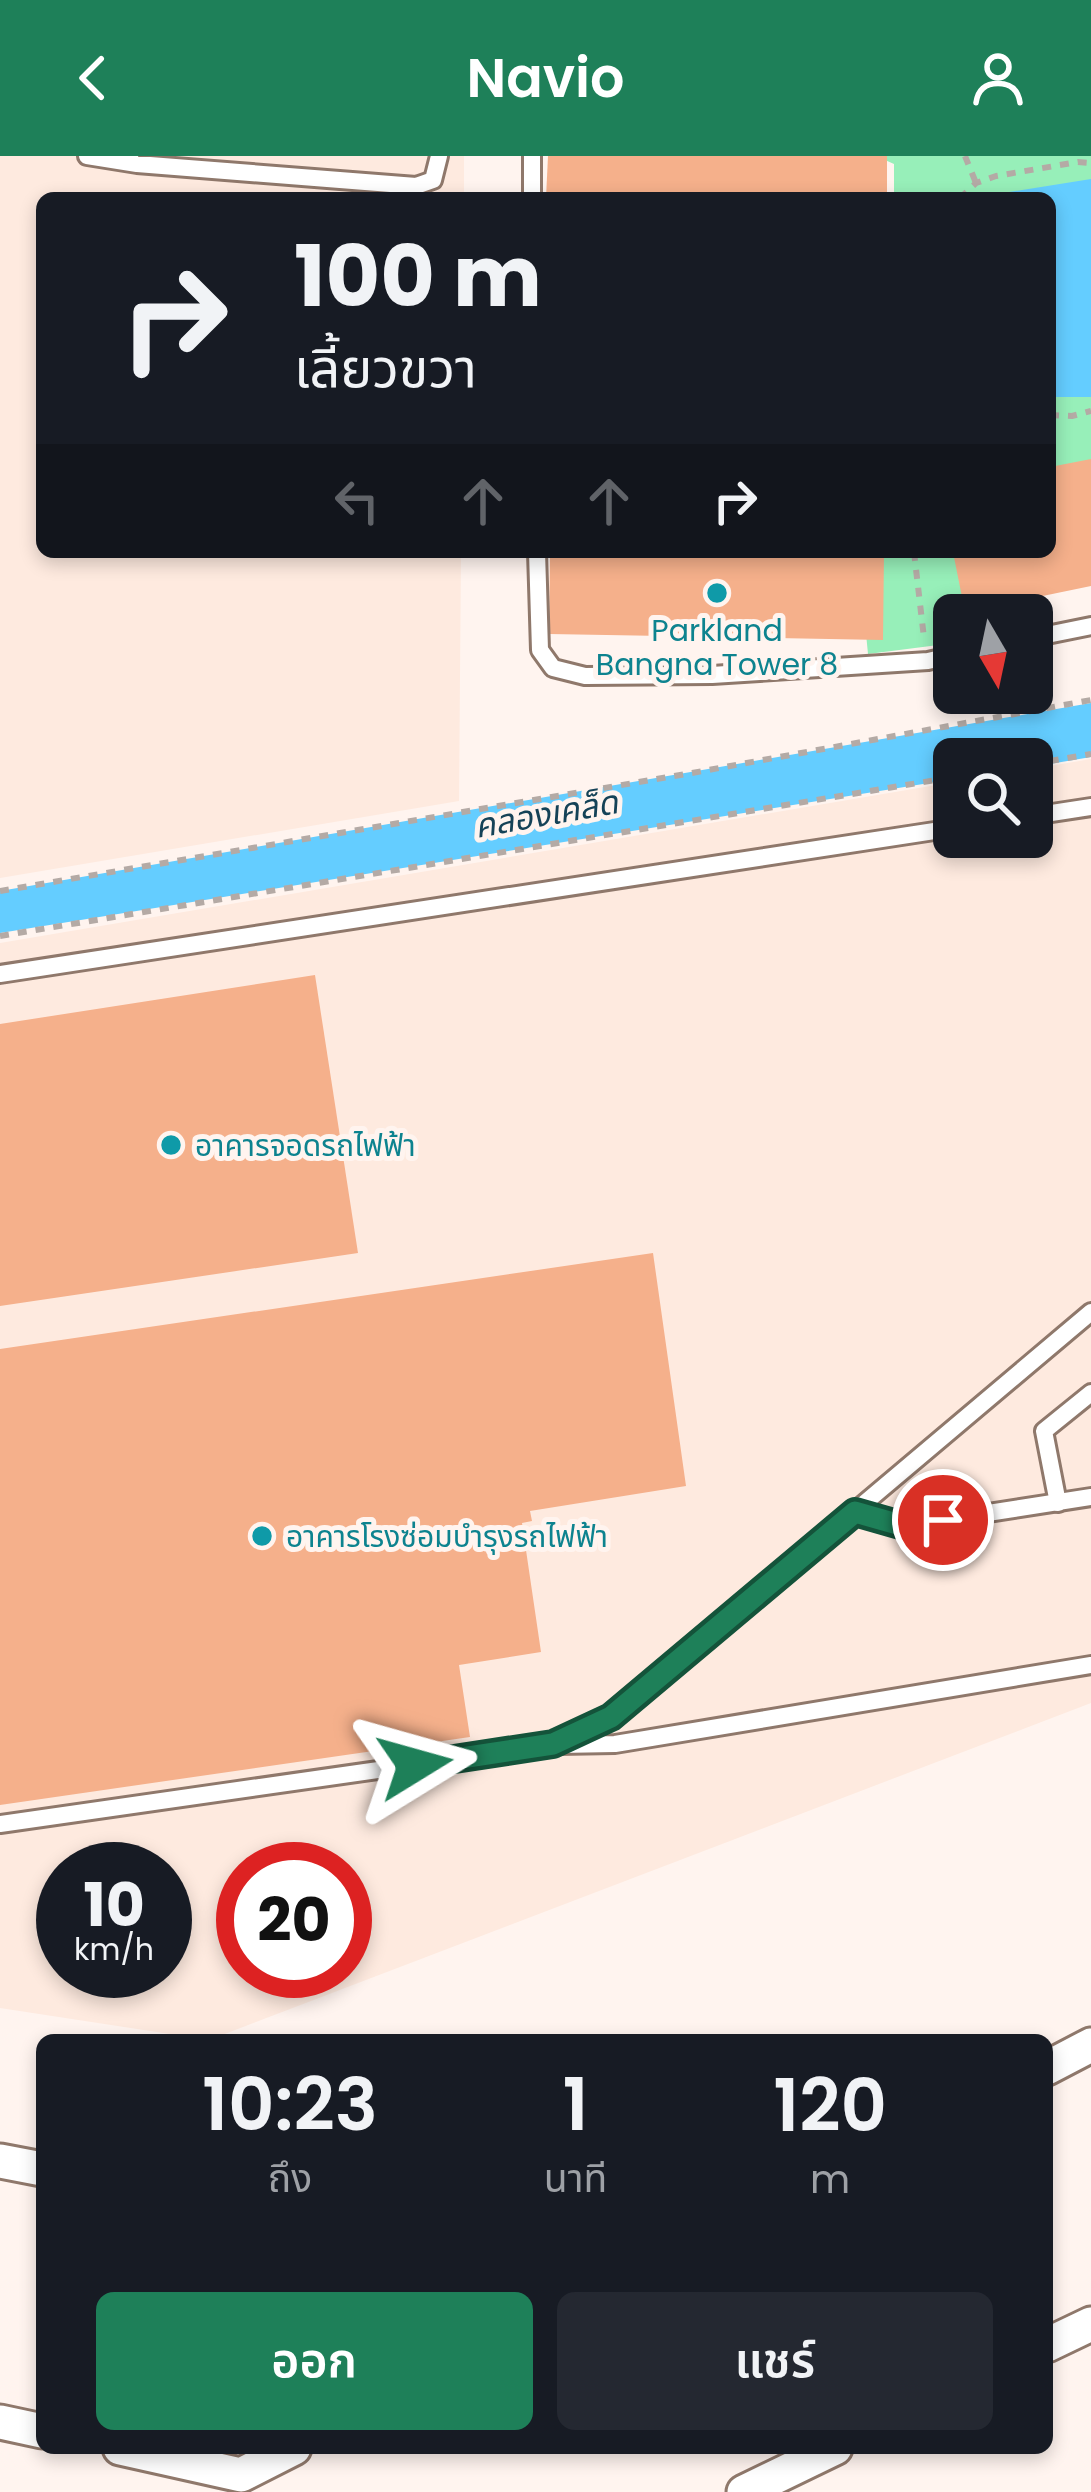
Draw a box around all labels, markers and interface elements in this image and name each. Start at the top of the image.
text: Navio [466,40,625,116]
icon: back [60,45,126,111]
icon: person [965,45,1031,111]
text: 100 m [294,218,542,335]
icon: right [96,240,252,396]
text: เลี้ยวขวา [294,330,477,406]
icon: left [324,468,390,534]
icon: ahead [450,468,516,534]
icon: ahead [576,468,642,534]
icon: right [702,468,768,534]
marker: Parkland Bangna Tower 8 [704,580,730,606]
north arrow [933,594,1053,714]
map controls [933,594,1053,858]
place label: Parkland Bangna Tower 8 [596,609,838,686]
button: search [933,738,1053,858]
water label: คลองเคล็ด [471,778,623,850]
place label: อาคารจอดรถไฟฟ้า [195,1124,416,1167]
marker: อาคารจอดรถไฟฟ้า [158,1132,184,1158]
pin [892,1469,994,1571]
icon: arrive [910,1487,976,1553]
place label: อาคารโรงซ่อมบำรุงรถไฟฟ้า [286,1515,608,1558]
marker: อาคารโรงซ่อมบำรุงรถไฟฟ้า [249,1523,275,1549]
position arrow [352,1702,478,1828]
speed limit sign: 20 [216,1842,372,1998]
text: 10 [83,1863,145,1947]
text: km/h [74,1928,154,1971]
text: 10:23 [202,2054,378,2155]
text: 1 [562,2054,589,2155]
text: 120 [773,2055,887,2156]
text: ถึง [268,2151,312,2206]
text: นาที [544,2151,607,2206]
text: m [810,2152,850,2207]
button: ออก [96,2292,533,2430]
button: แชร์ [557,2292,993,2430]

